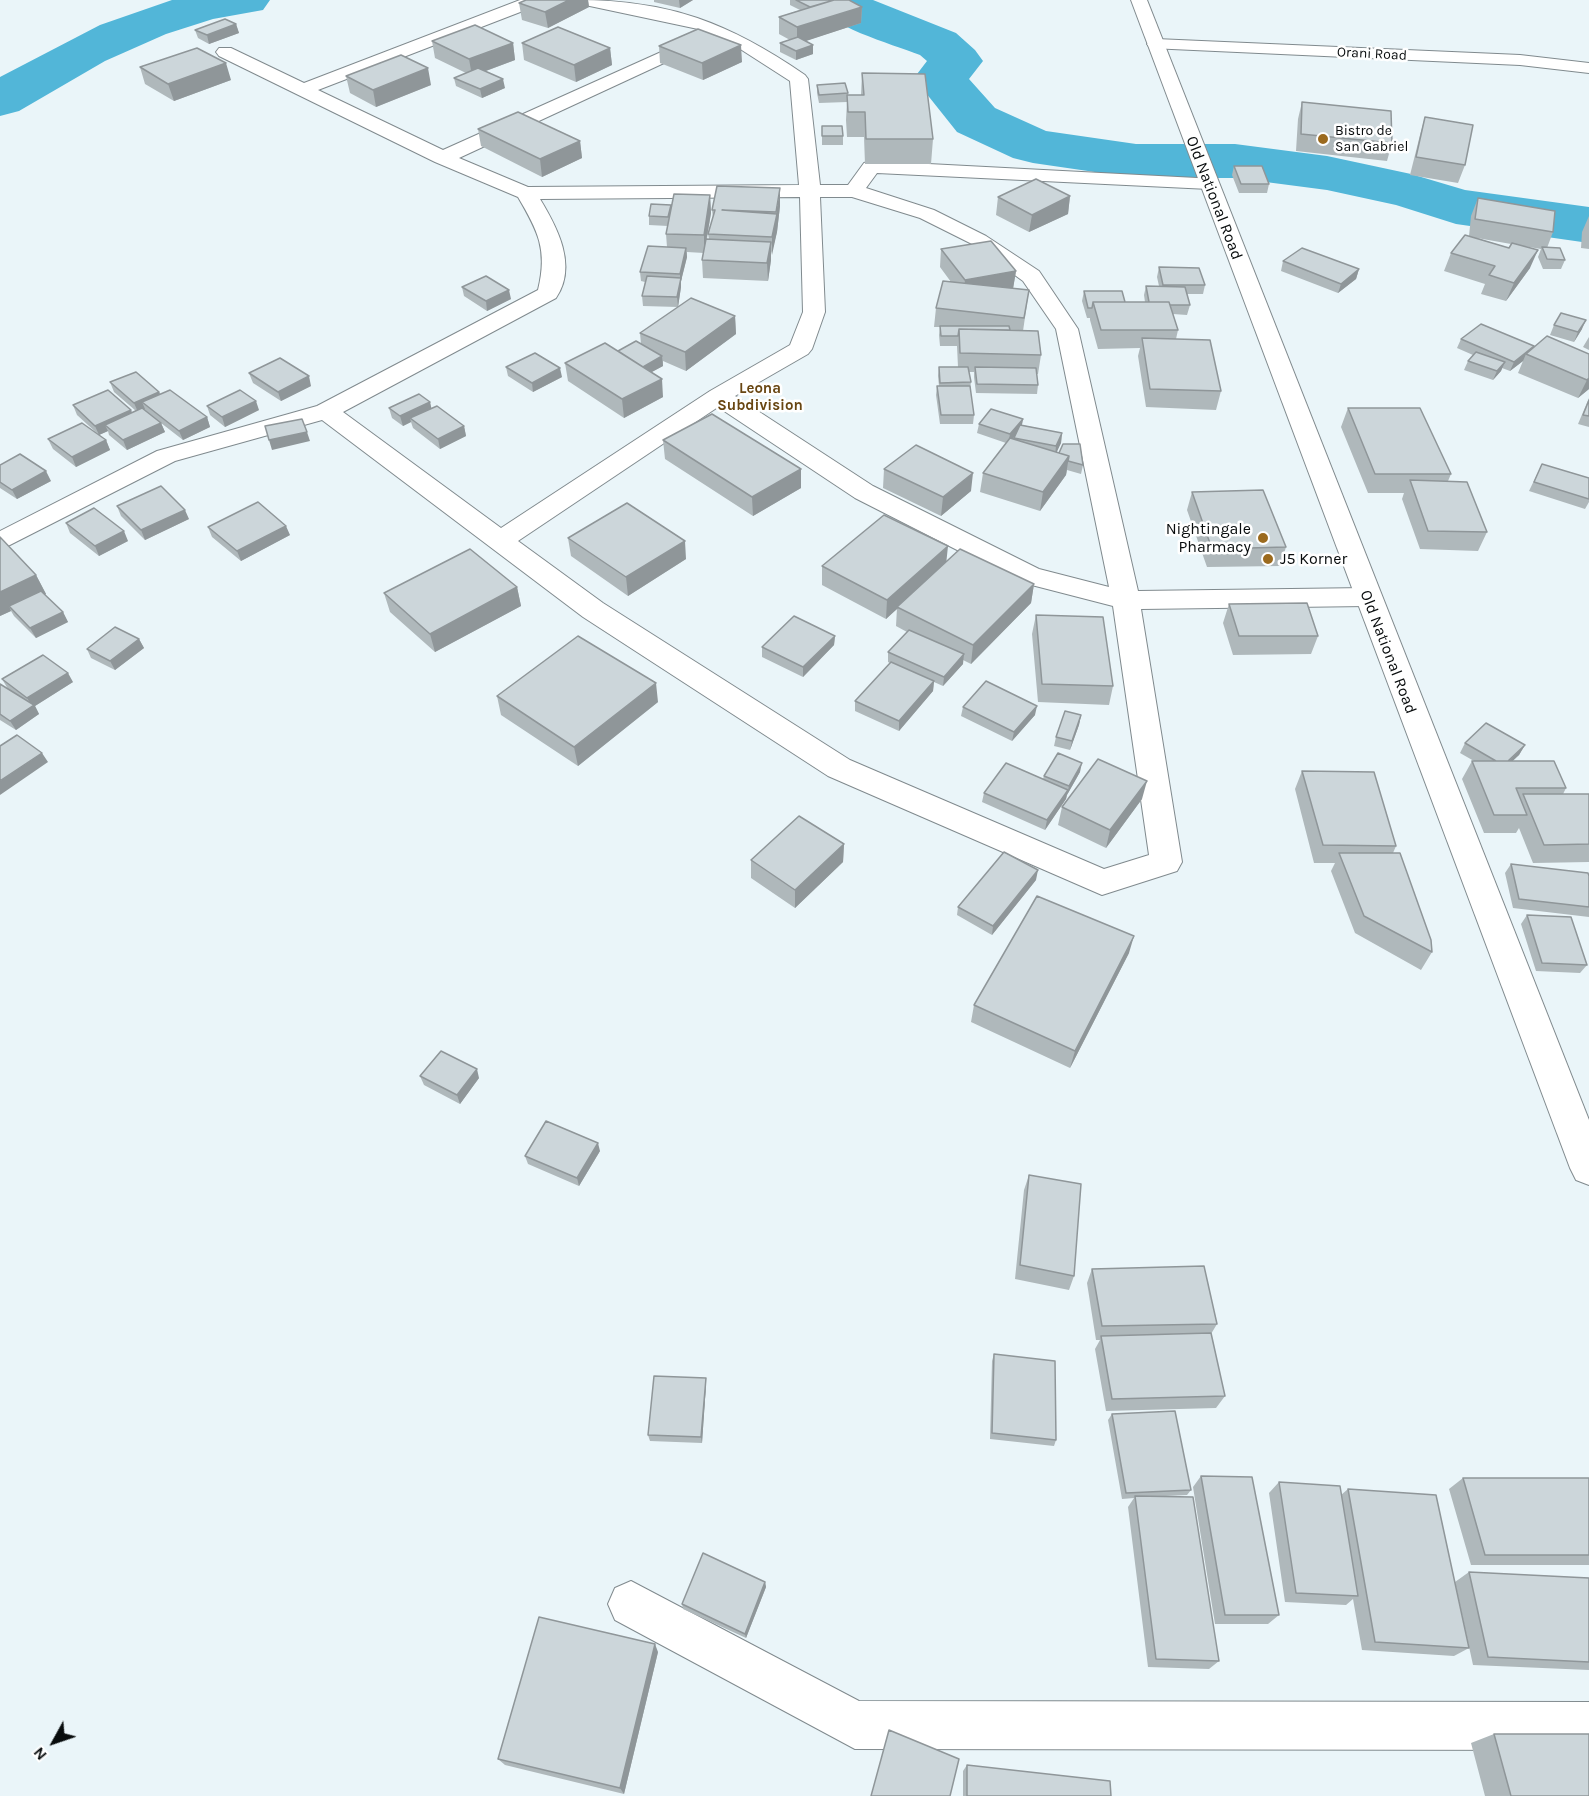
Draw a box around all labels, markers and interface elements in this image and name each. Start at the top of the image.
street label: Orani Road [1337,44,1407,64]
place label: Bistro de San Gabriel [1335,123,1408,156]
marker: Bistro de San Gabriel [1316,132,1330,146]
street label: Old National Road [1182,133,1246,263]
district label: Leona Subdivision [717,380,803,415]
place label: Nightingale Pharmacy [1166,519,1251,557]
marker: Nightingale Pharmacy [1256,531,1270,545]
place label: J5 Korner [1280,549,1347,569]
marker: J5 Korner [1261,552,1275,566]
street label: Old National Road [1356,587,1420,717]
north arrow [24,1712,84,1772]
text: N [29,1743,51,1764]

